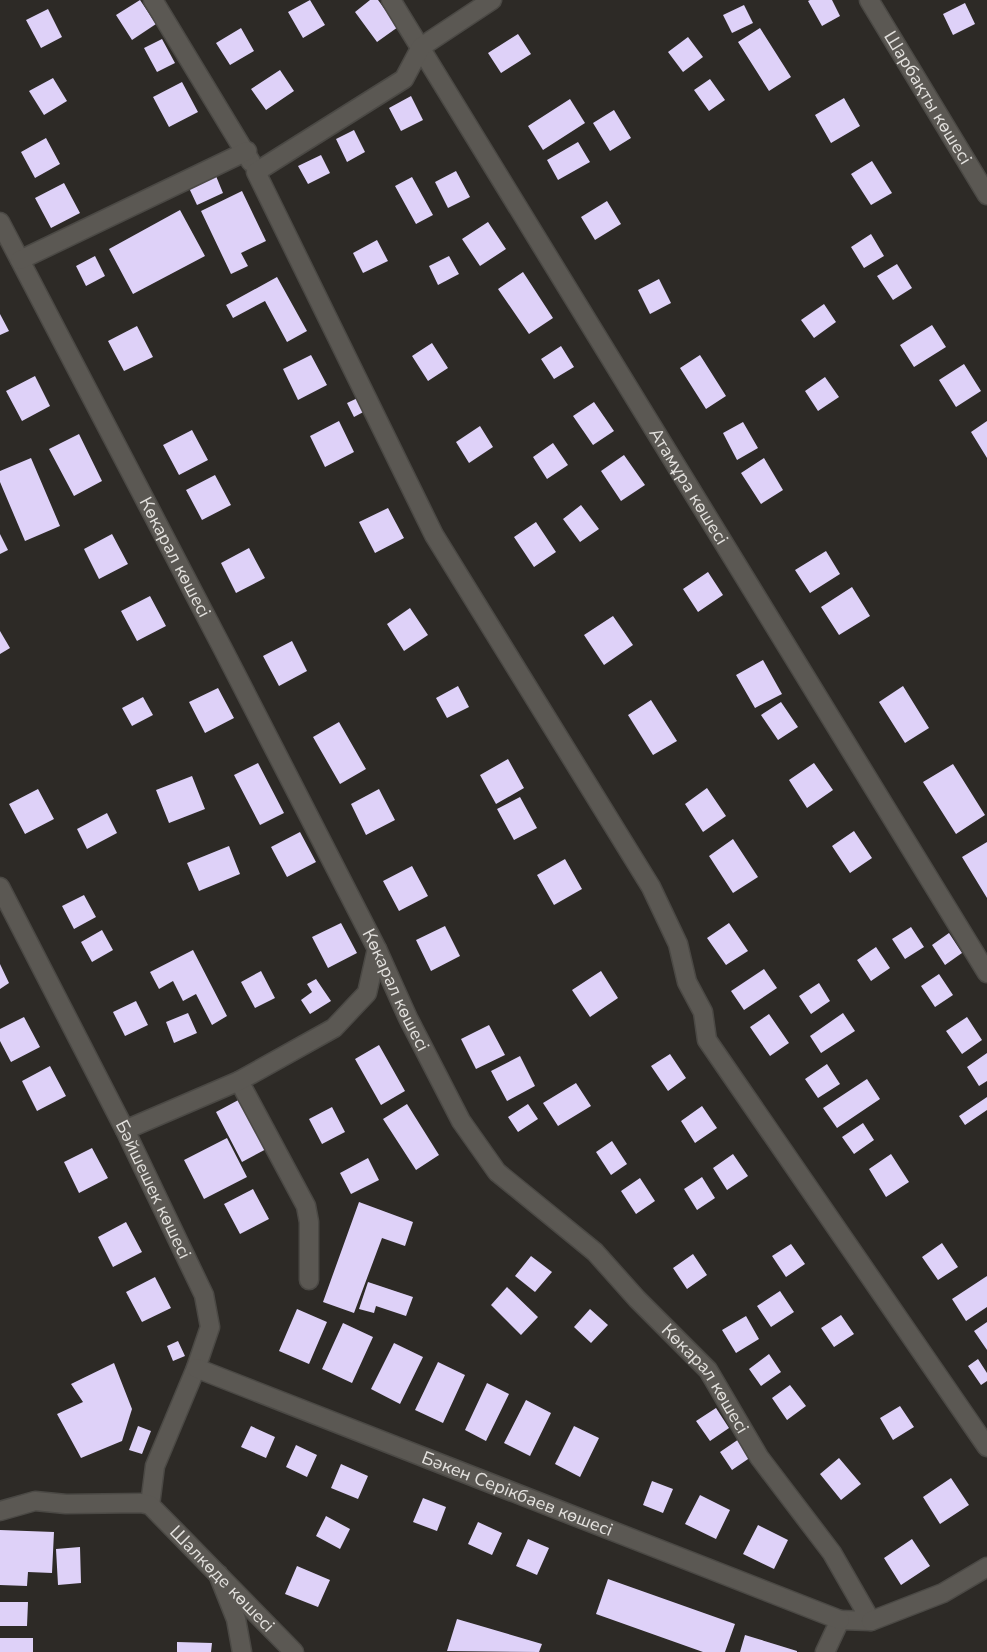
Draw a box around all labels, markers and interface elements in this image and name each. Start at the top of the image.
street label: Шарбақты көшесі [878,26,978,169]
street label: Атамұра көшесі [644,423,734,549]
street label: Көкарал көшесі [134,493,216,622]
street label: Көкарал көшесі [357,924,435,1055]
street label: Бәйшешек көшесі [110,1116,197,1263]
street label: Көкарал көшесі [656,1318,755,1438]
street label: Бәкен Серікбаев көшесі [418,1446,616,1542]
street label: Шалкөде көшесі [165,1520,280,1637]

